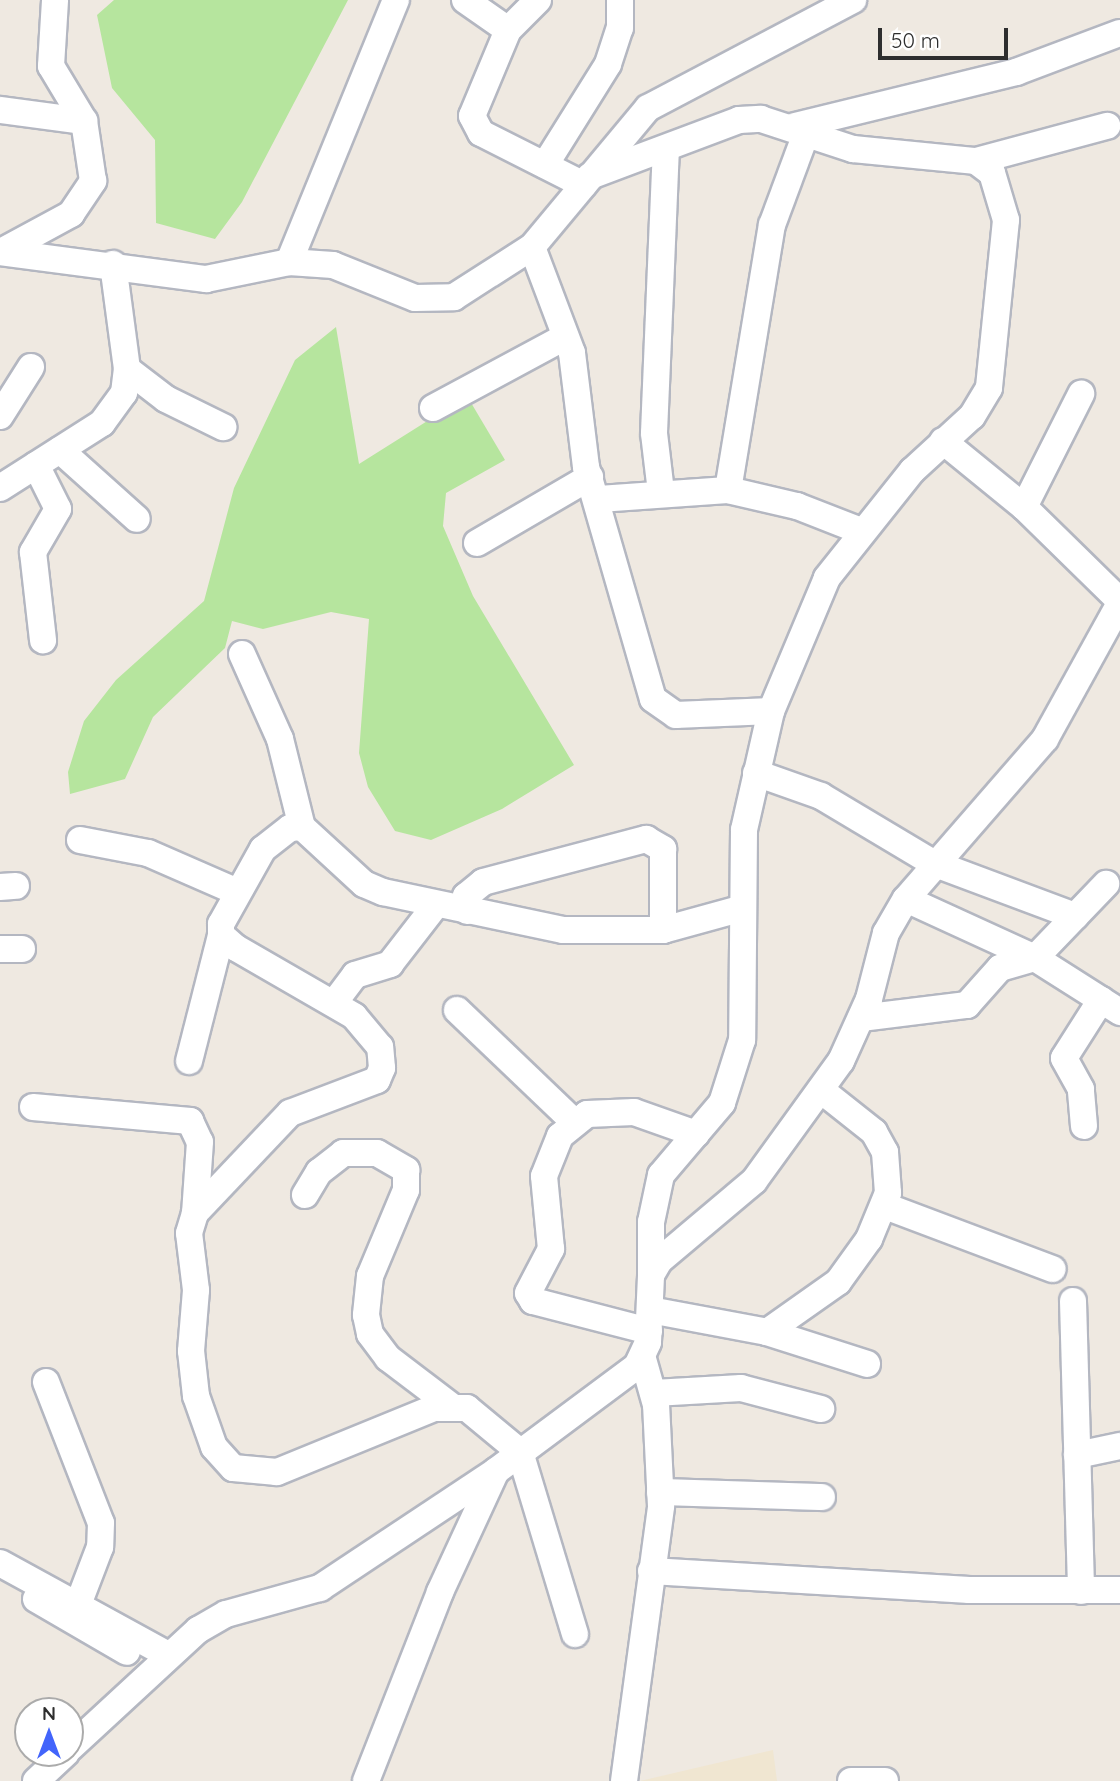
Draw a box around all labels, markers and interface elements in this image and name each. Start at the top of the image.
scale bar [882,14,1012,58]
text: 50 m [891,27,940,53]
north arrow [14,1697,84,1767]
text: N [42,1701,56,1725]

